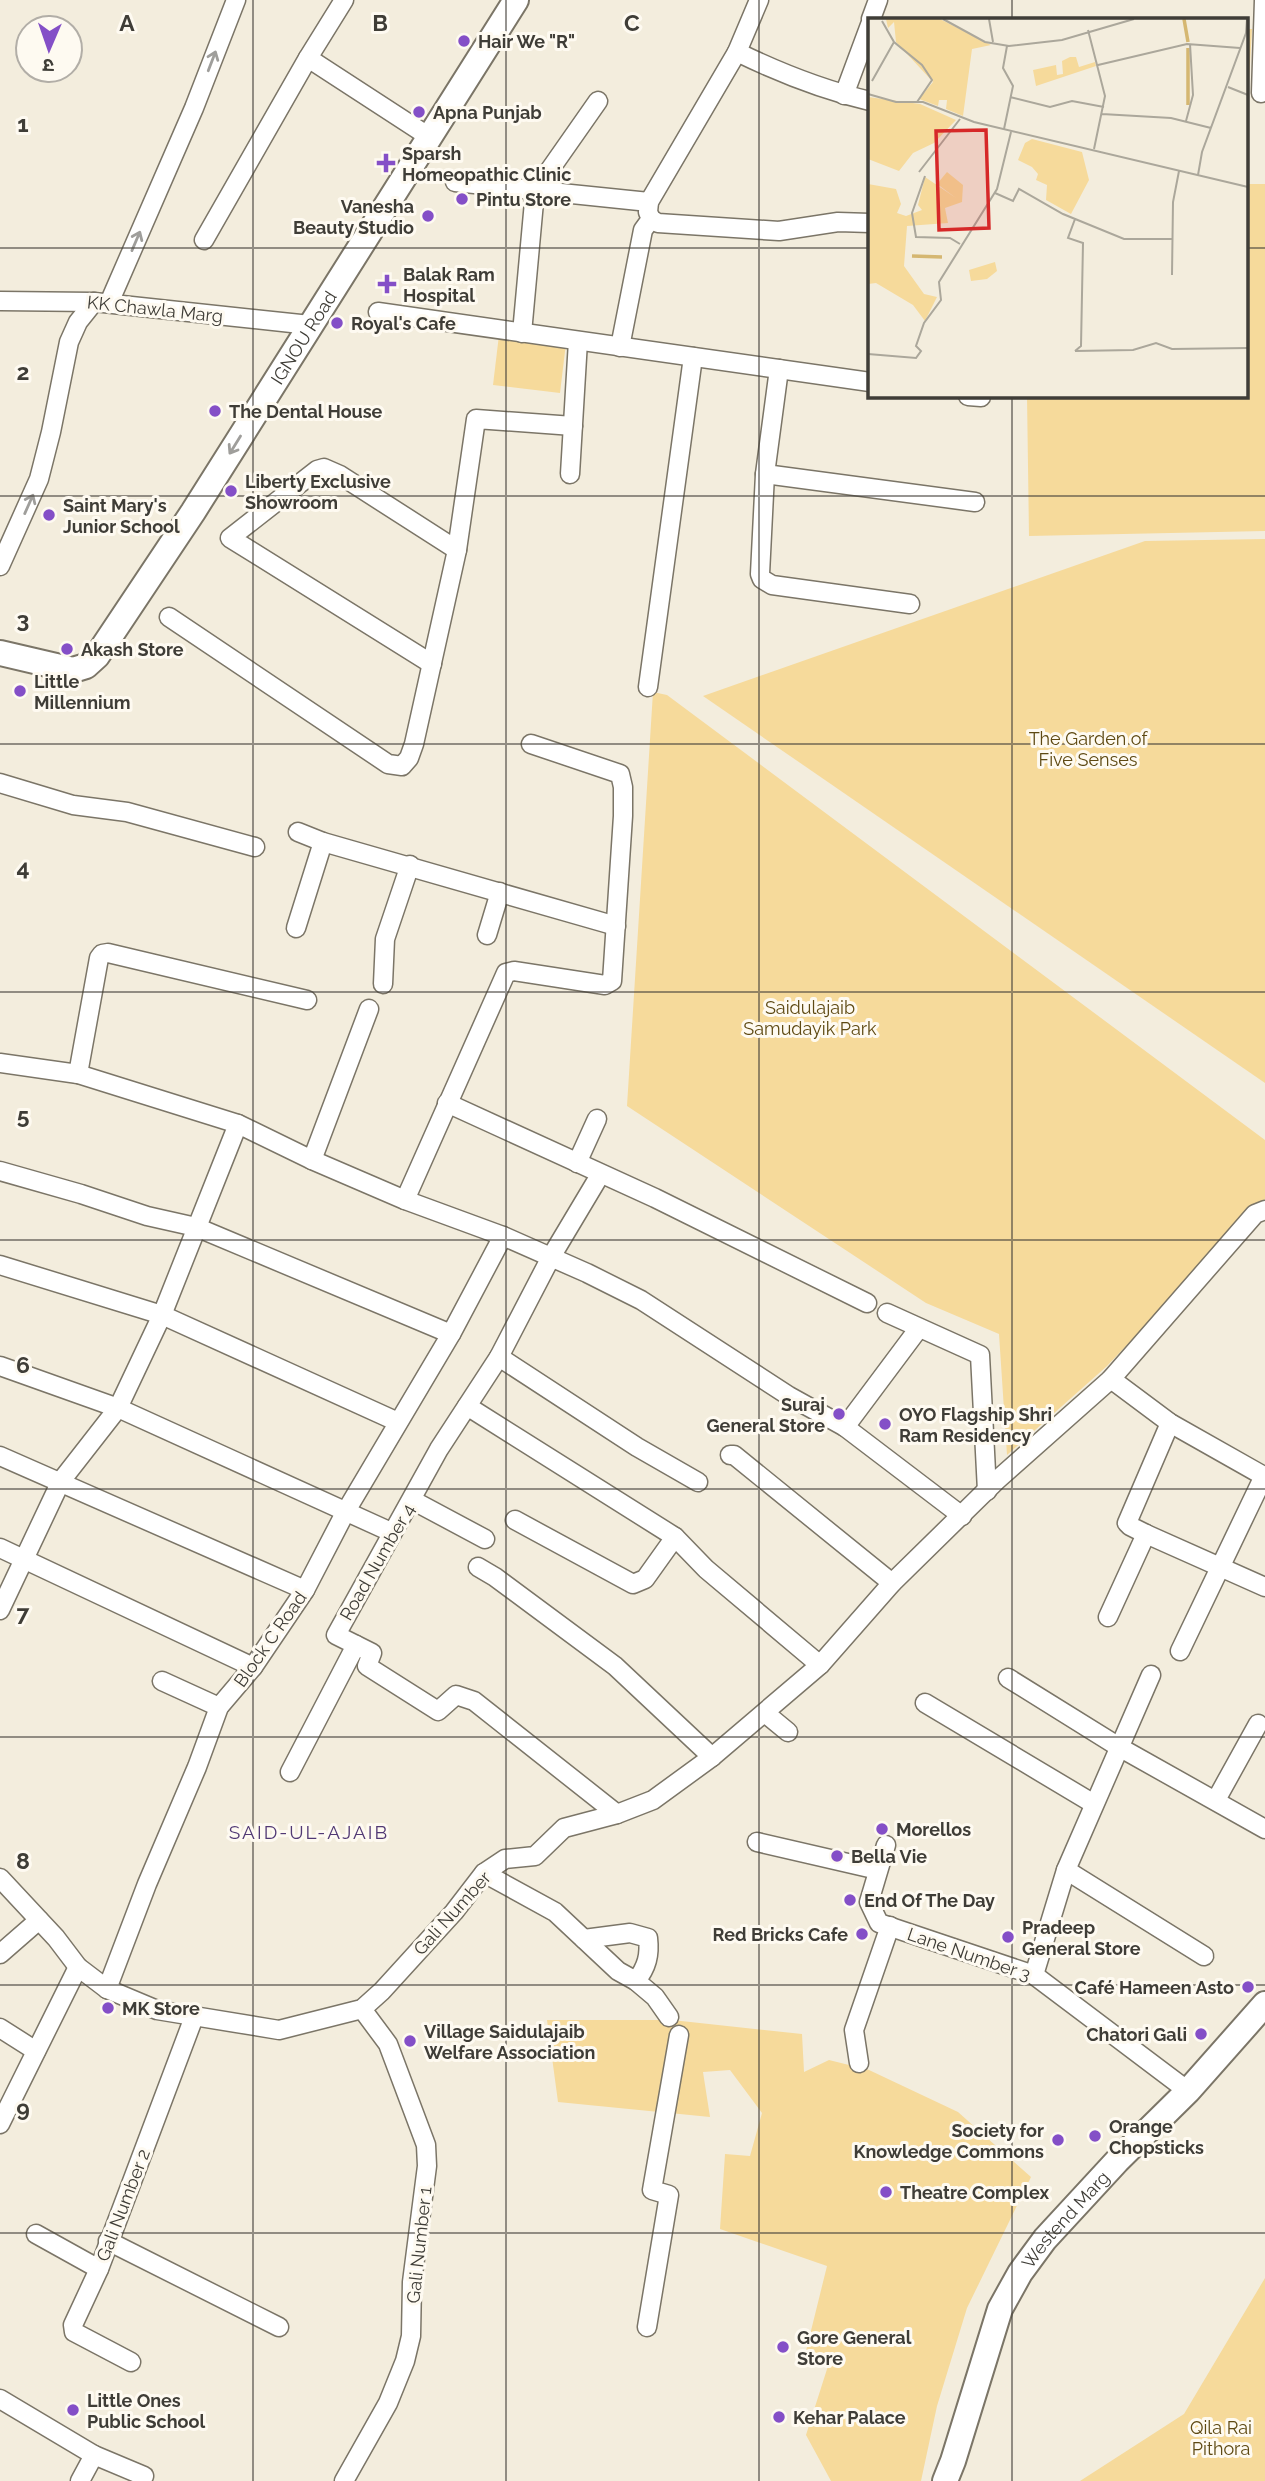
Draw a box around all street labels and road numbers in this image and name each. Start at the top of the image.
street label: IGNOU Road [266,287,340,388]
street label: KK Chawla Marg [86,291,224,327]
street label: Road Number 4 [335,1500,419,1624]
street label: Block C Road [229,1587,311,1691]
street label: Gali Number [409,1866,495,1959]
street label: Lane Number 3 [905,1923,1033,1985]
street label: Gali Number 2 [92,2146,154,2264]
street label: Westend Marg [1017,2166,1113,2272]
street label: Gali Number 1 [402,2185,436,2304]

